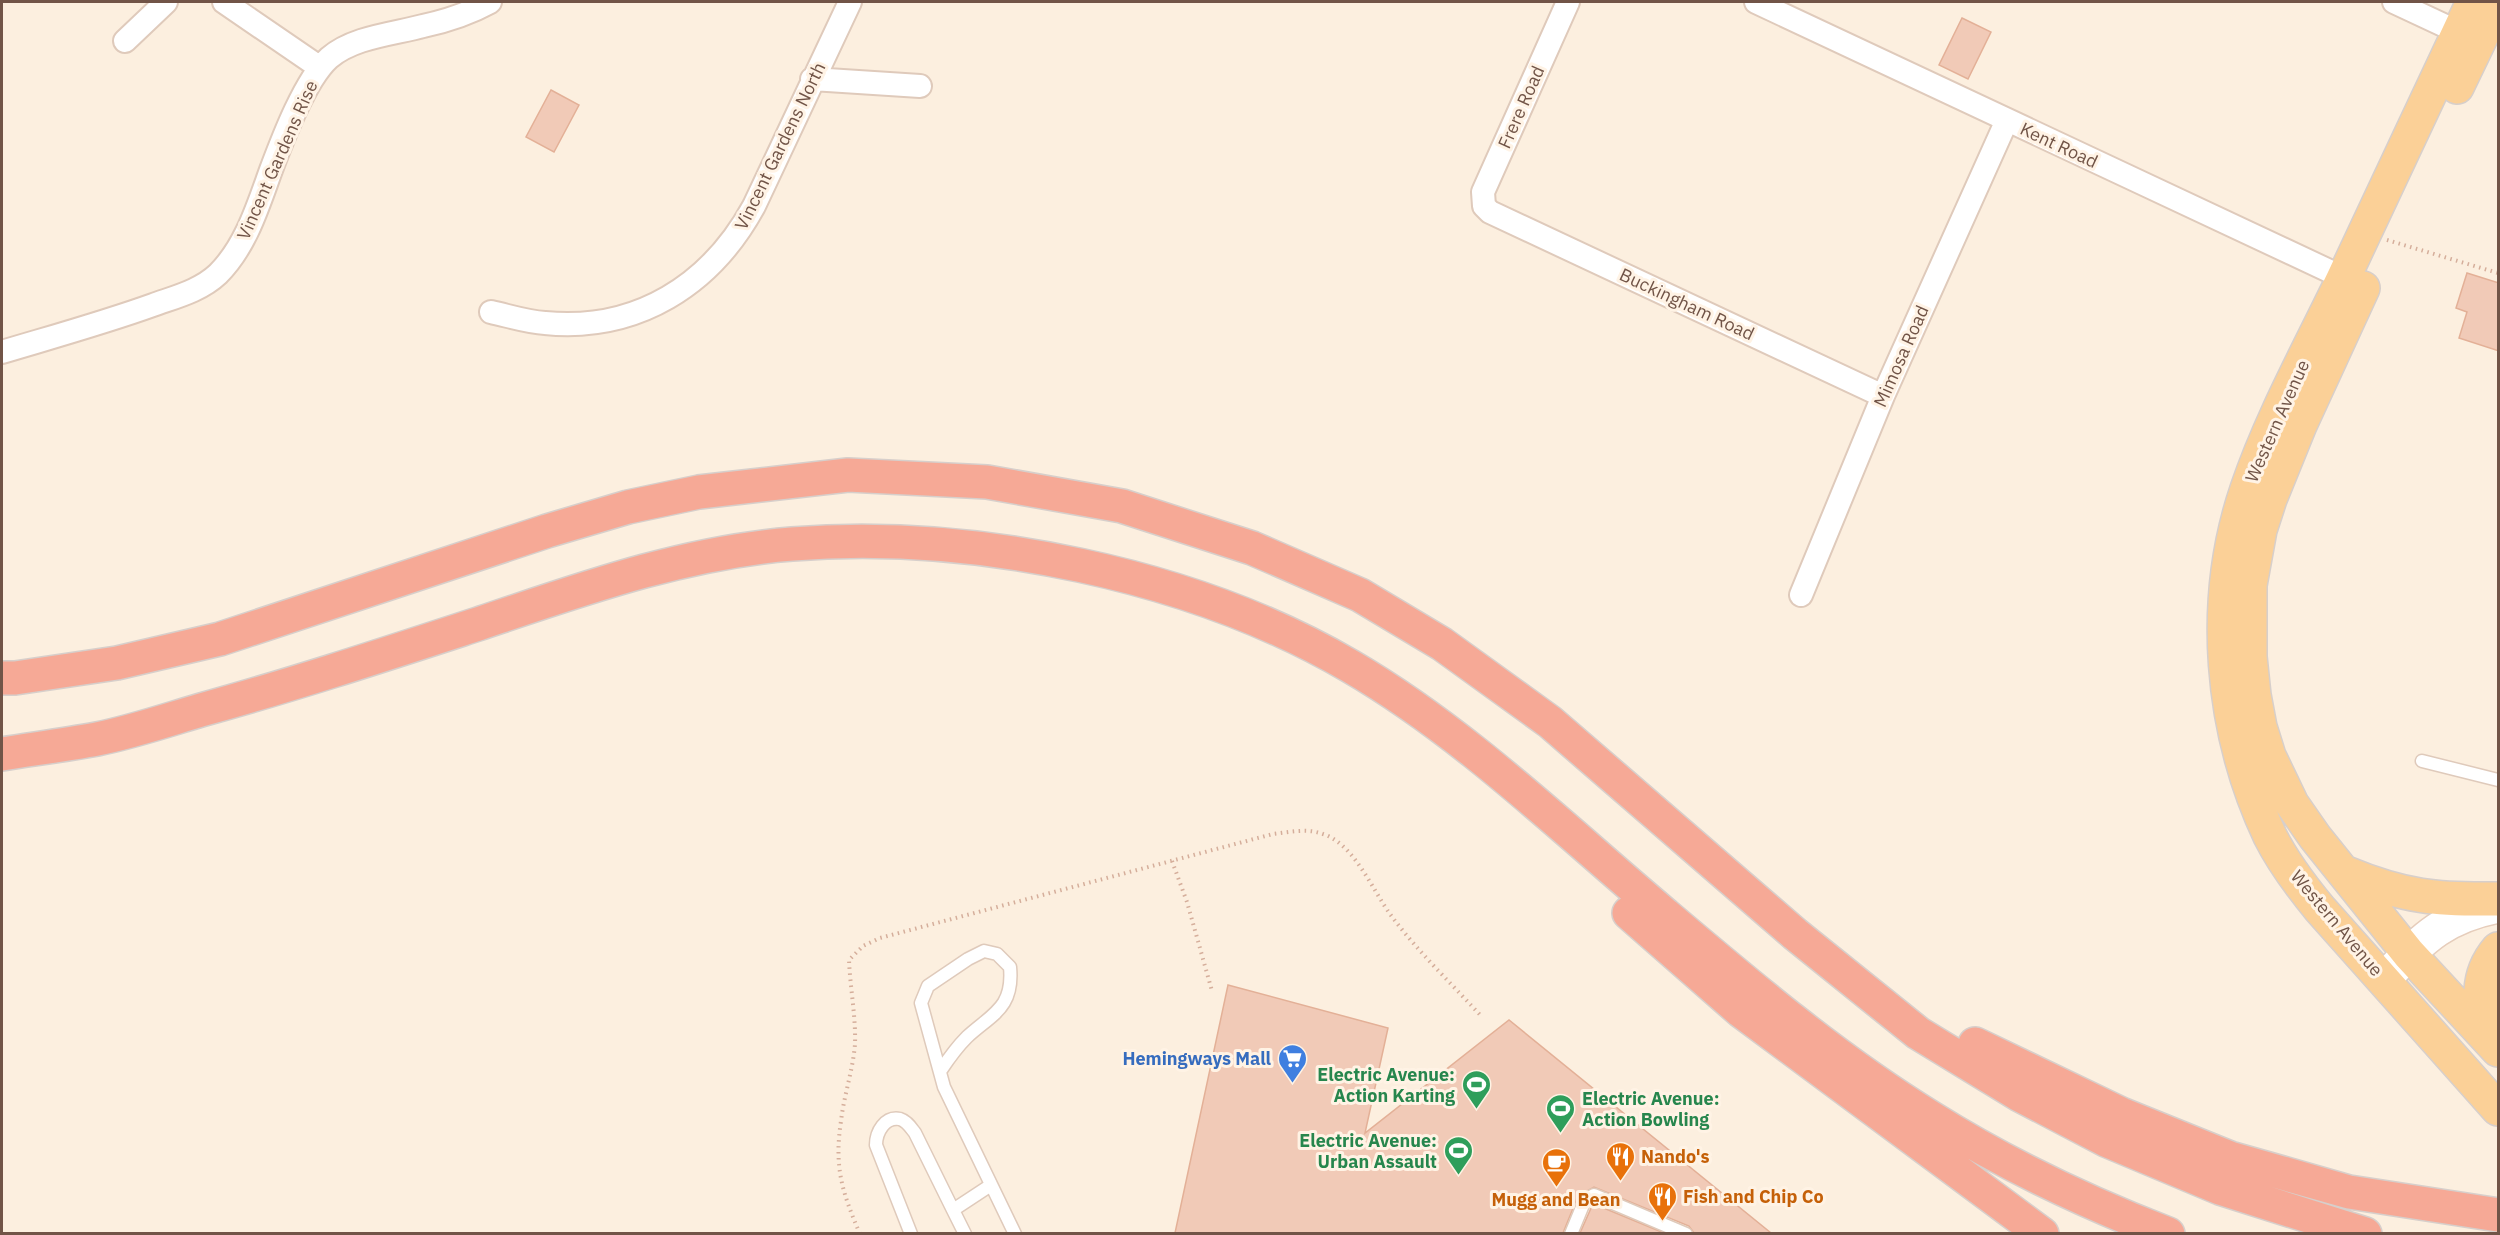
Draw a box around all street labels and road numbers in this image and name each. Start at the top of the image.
street label: Vincent Gardens North [729,58,831,234]
street label: Frere Road [1493,62,1549,152]
street label: Vincent Gardens Rise [231,77,323,243]
street label: Kent Road [2017,117,2101,173]
street label: Buckingham Road [1616,263,1758,345]
street label: Mimosa Road [1868,302,1934,410]
street label: Western Avenue [2240,356,2314,486]
street label: Western Avenue [2286,865,2388,981]

